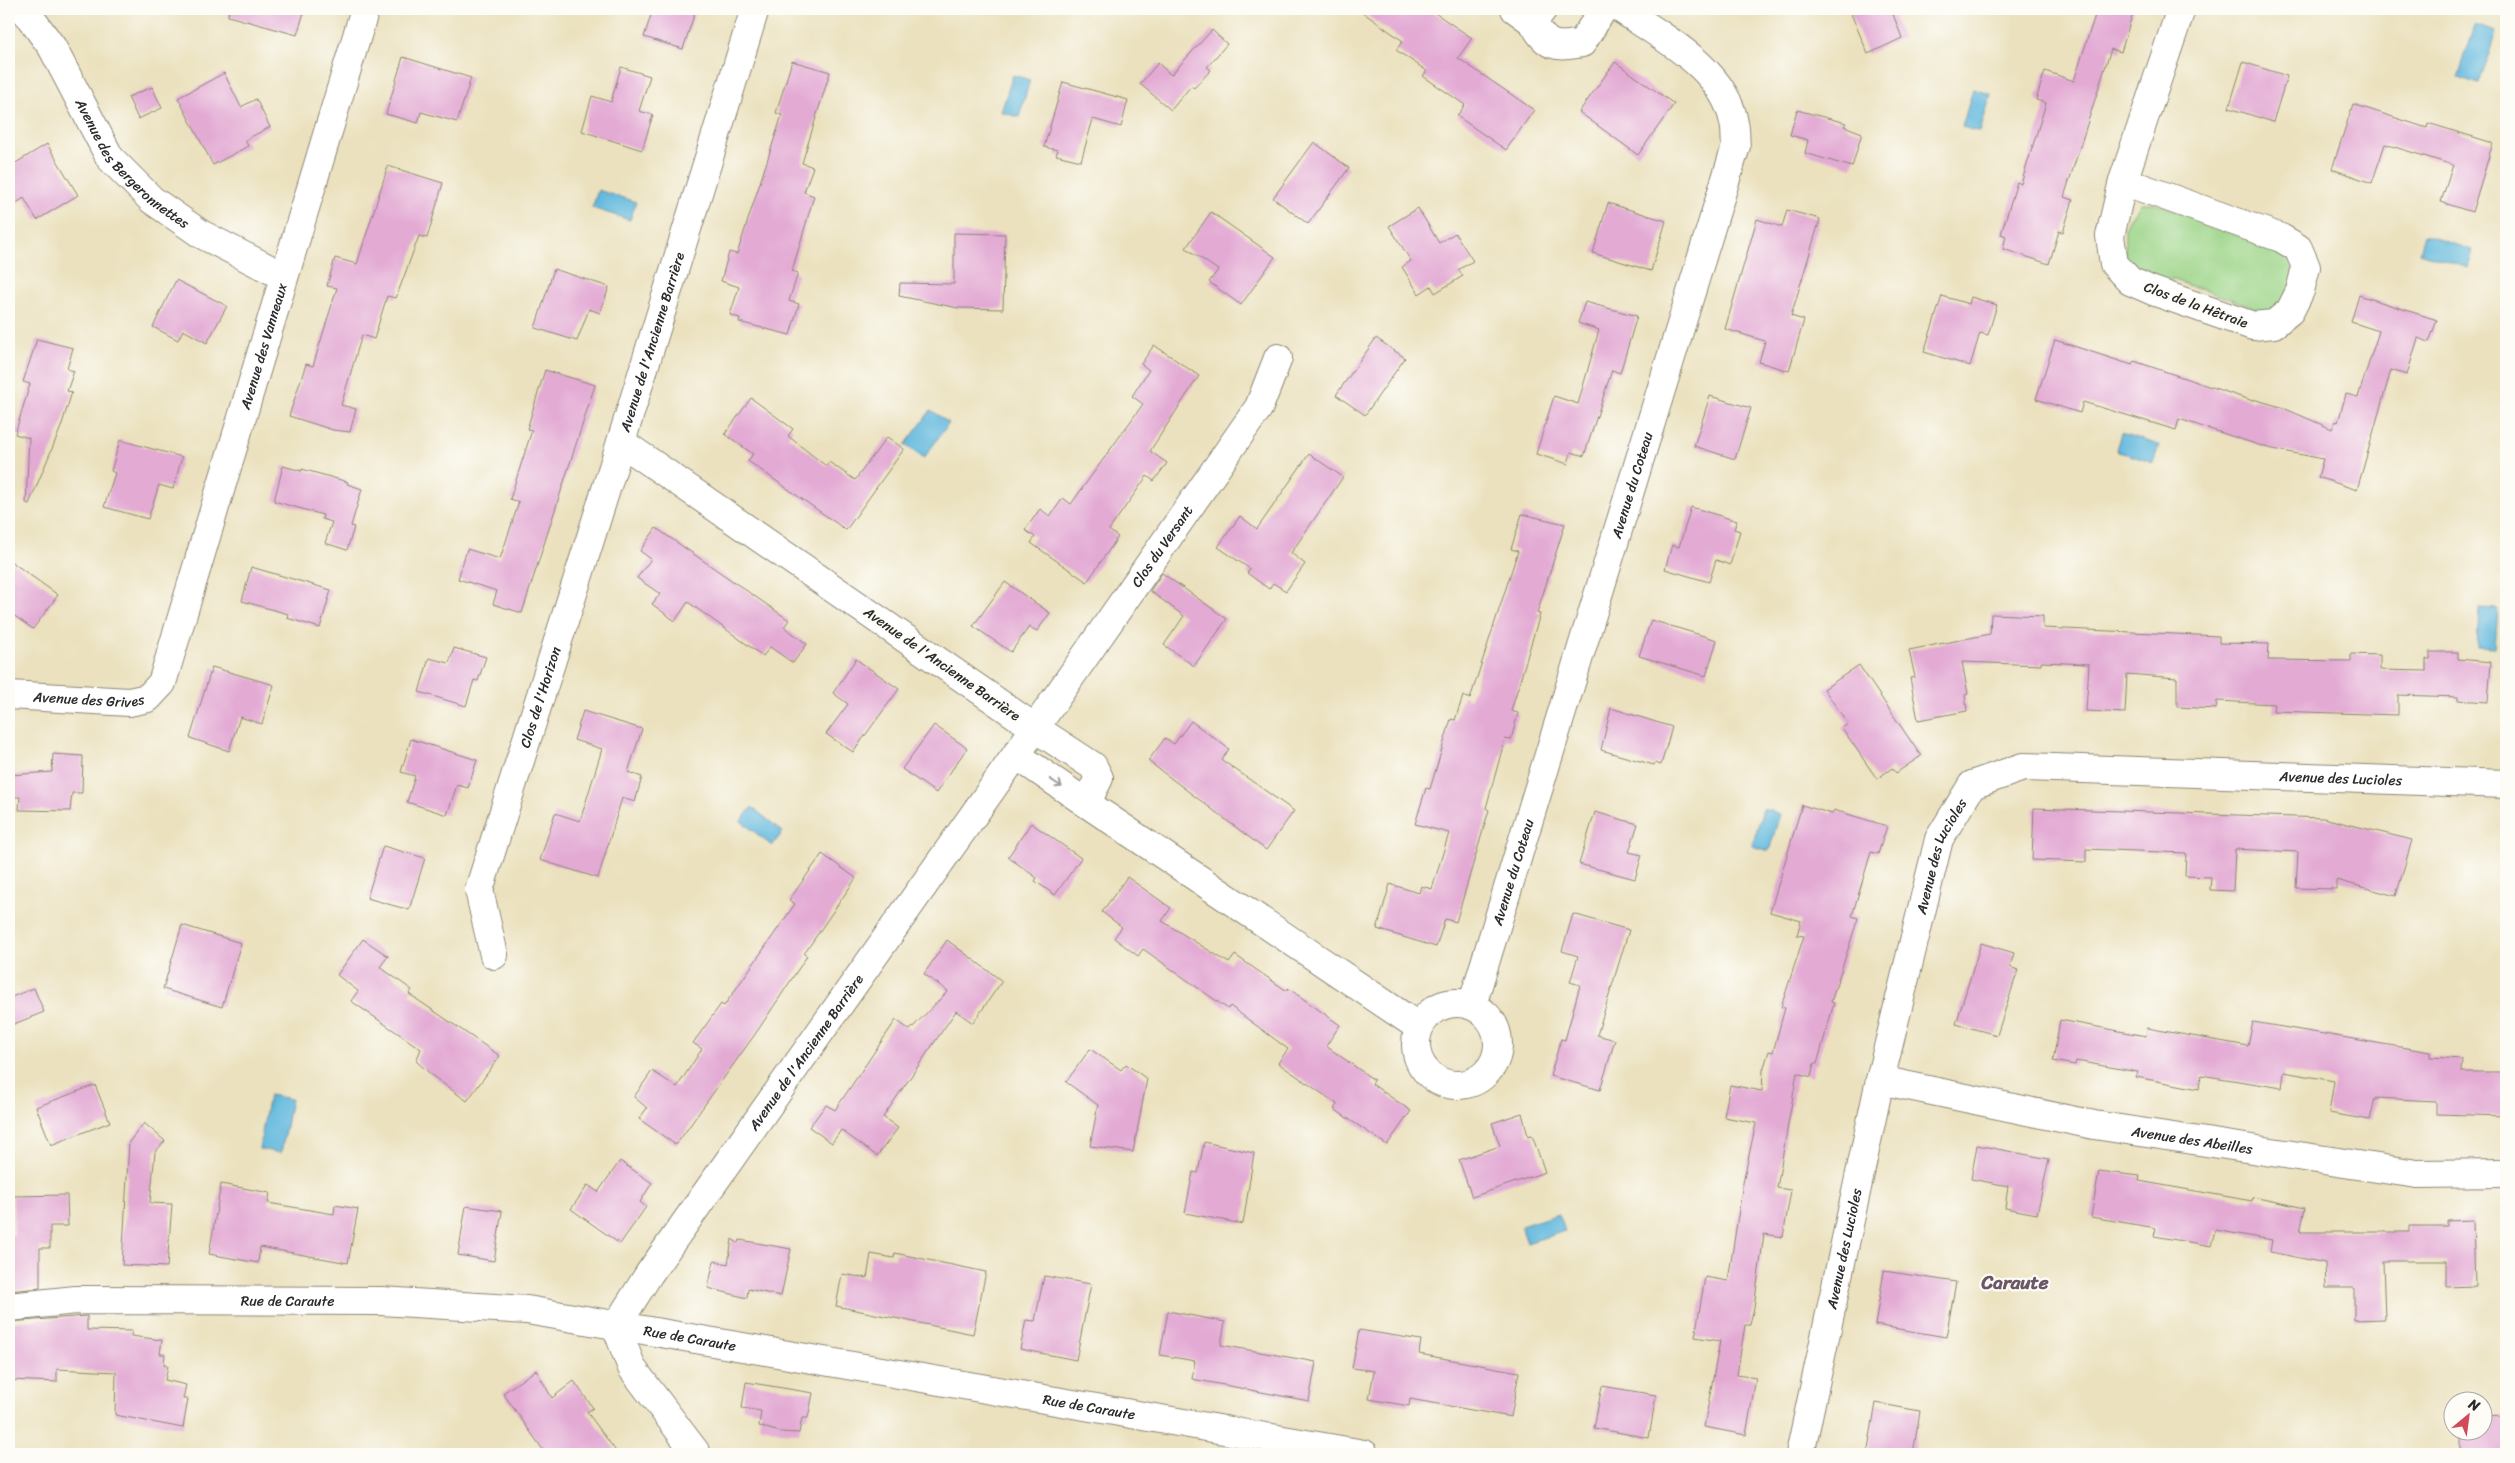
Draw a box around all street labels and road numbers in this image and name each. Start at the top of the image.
street label: Avenue des Bergeronnettes [68,93,195,235]
street label: Avenue de l'Ancienne Barrière [612,249,692,436]
street label: Clos de la Hêtraie [2140,275,2252,336]
street label: Avenue des Vanneaux [232,279,295,413]
street label: Avenue du Coteau [1603,428,1660,542]
street label: Clos du Versant [1124,500,1199,592]
street label: Avenue de l'Ancienne Barrière [857,600,1026,728]
street label: Clos de l'Horizon [512,643,568,751]
street label: Avenue des Grives [32,684,147,715]
street label: Avenue des Lucioles [2278,764,2403,793]
street label: Avenue des Lucioles [1908,793,1974,918]
street label: Avenue du Coteau [1484,815,1541,929]
street label: Avenue de l'Ancienne Barrière [741,968,870,1137]
street label: Avenue des Abeilles [2129,1118,2255,1162]
street label: Avenue des Lucioles [1819,1186,1869,1312]
street label: Rue de Caraute [241,1288,334,1313]
street label: Rue de Caraute [642,1318,738,1358]
street label: Rue de Caraute [1041,1386,1137,1427]

